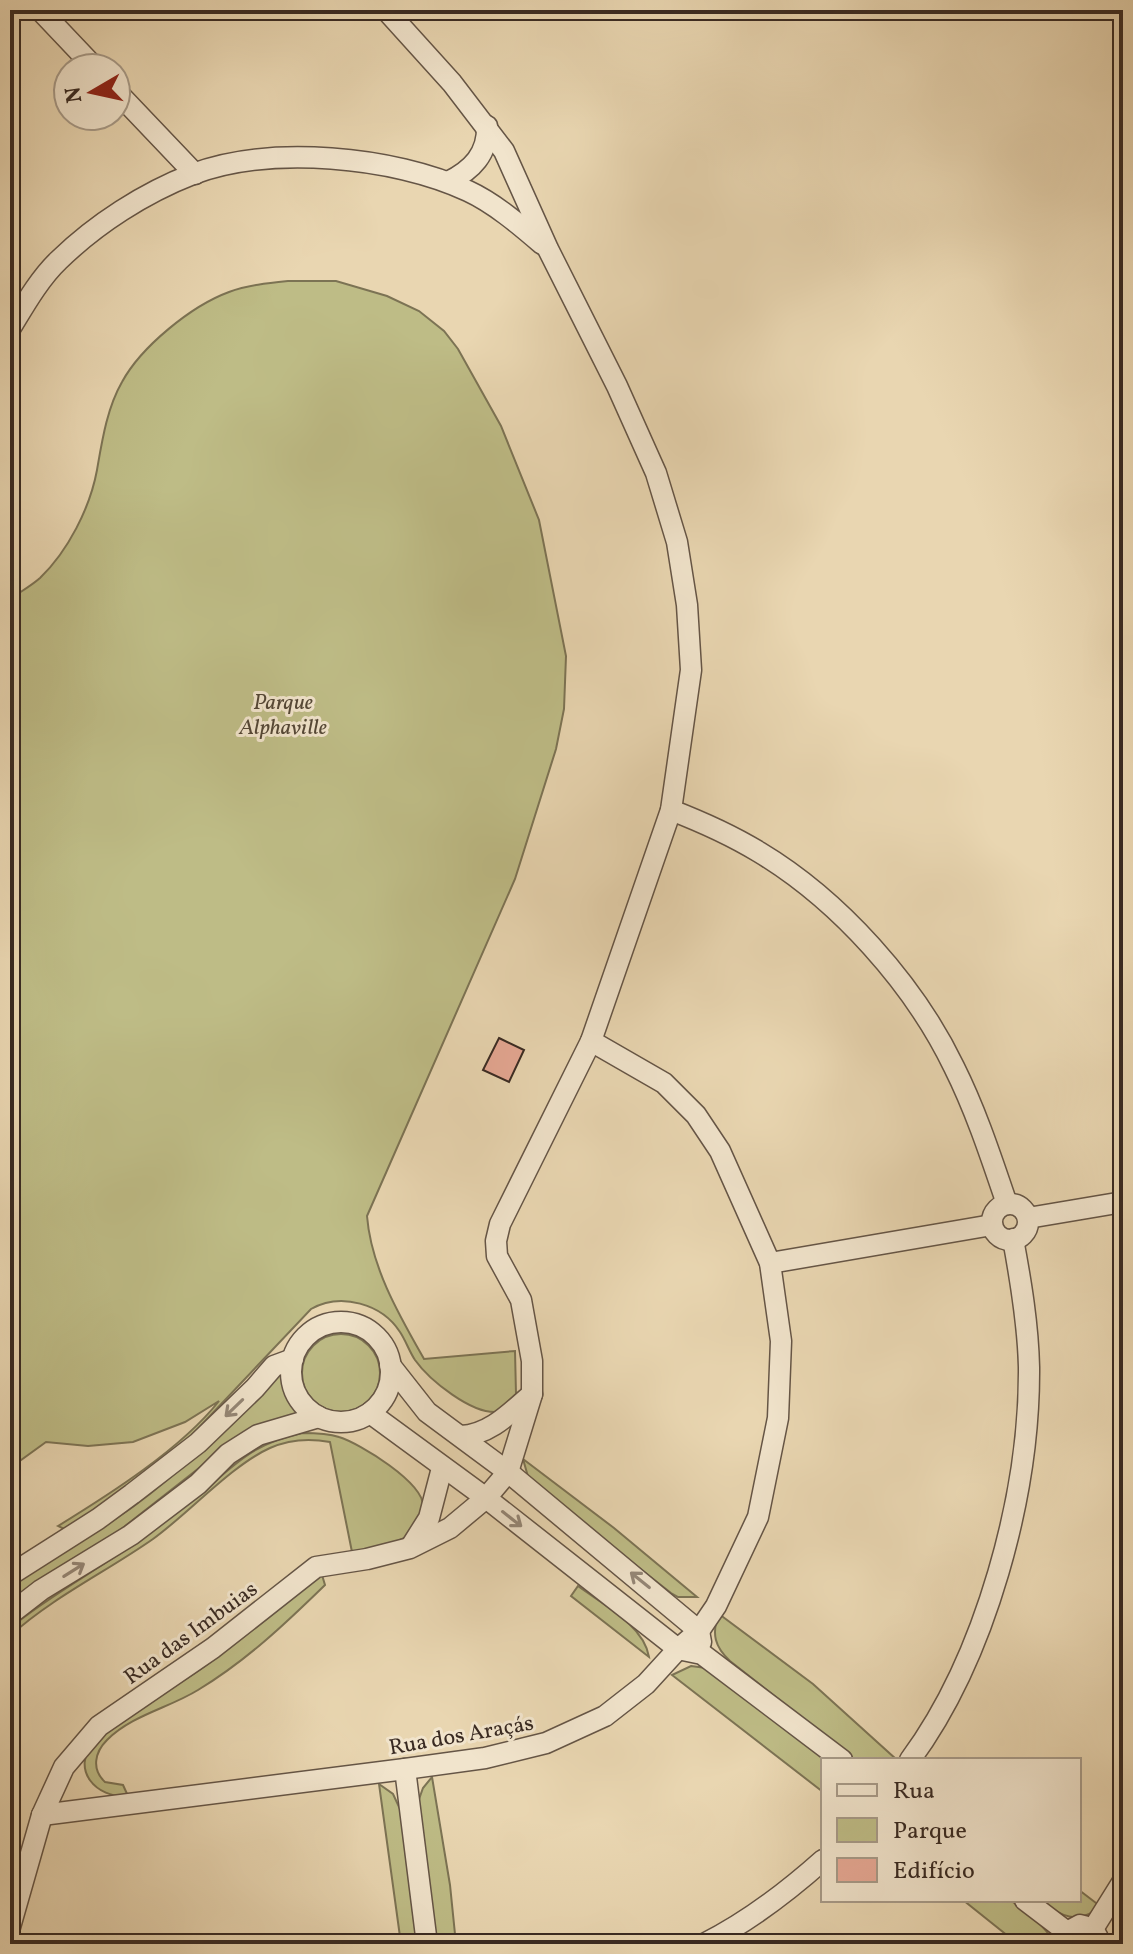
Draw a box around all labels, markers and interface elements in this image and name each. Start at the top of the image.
north arrow [52,52,132,132]
text: N [58,84,91,105]
park label: Parque Alphaville [238,688,327,744]
one-way arrow [225,1398,244,1417]
one-way arrow [501,1510,522,1527]
one-way arrow [62,1562,85,1578]
one-way arrow [630,1571,651,1589]
street label: Rua das Imbuias [118,1575,265,1693]
street label: Rua dos Araçás [387,1708,536,1764]
legend [821,1758,1081,1902]
text: Rua [893,1775,935,1809]
text: Parque [893,1815,967,1849]
text: Edifício [893,1855,975,1889]

